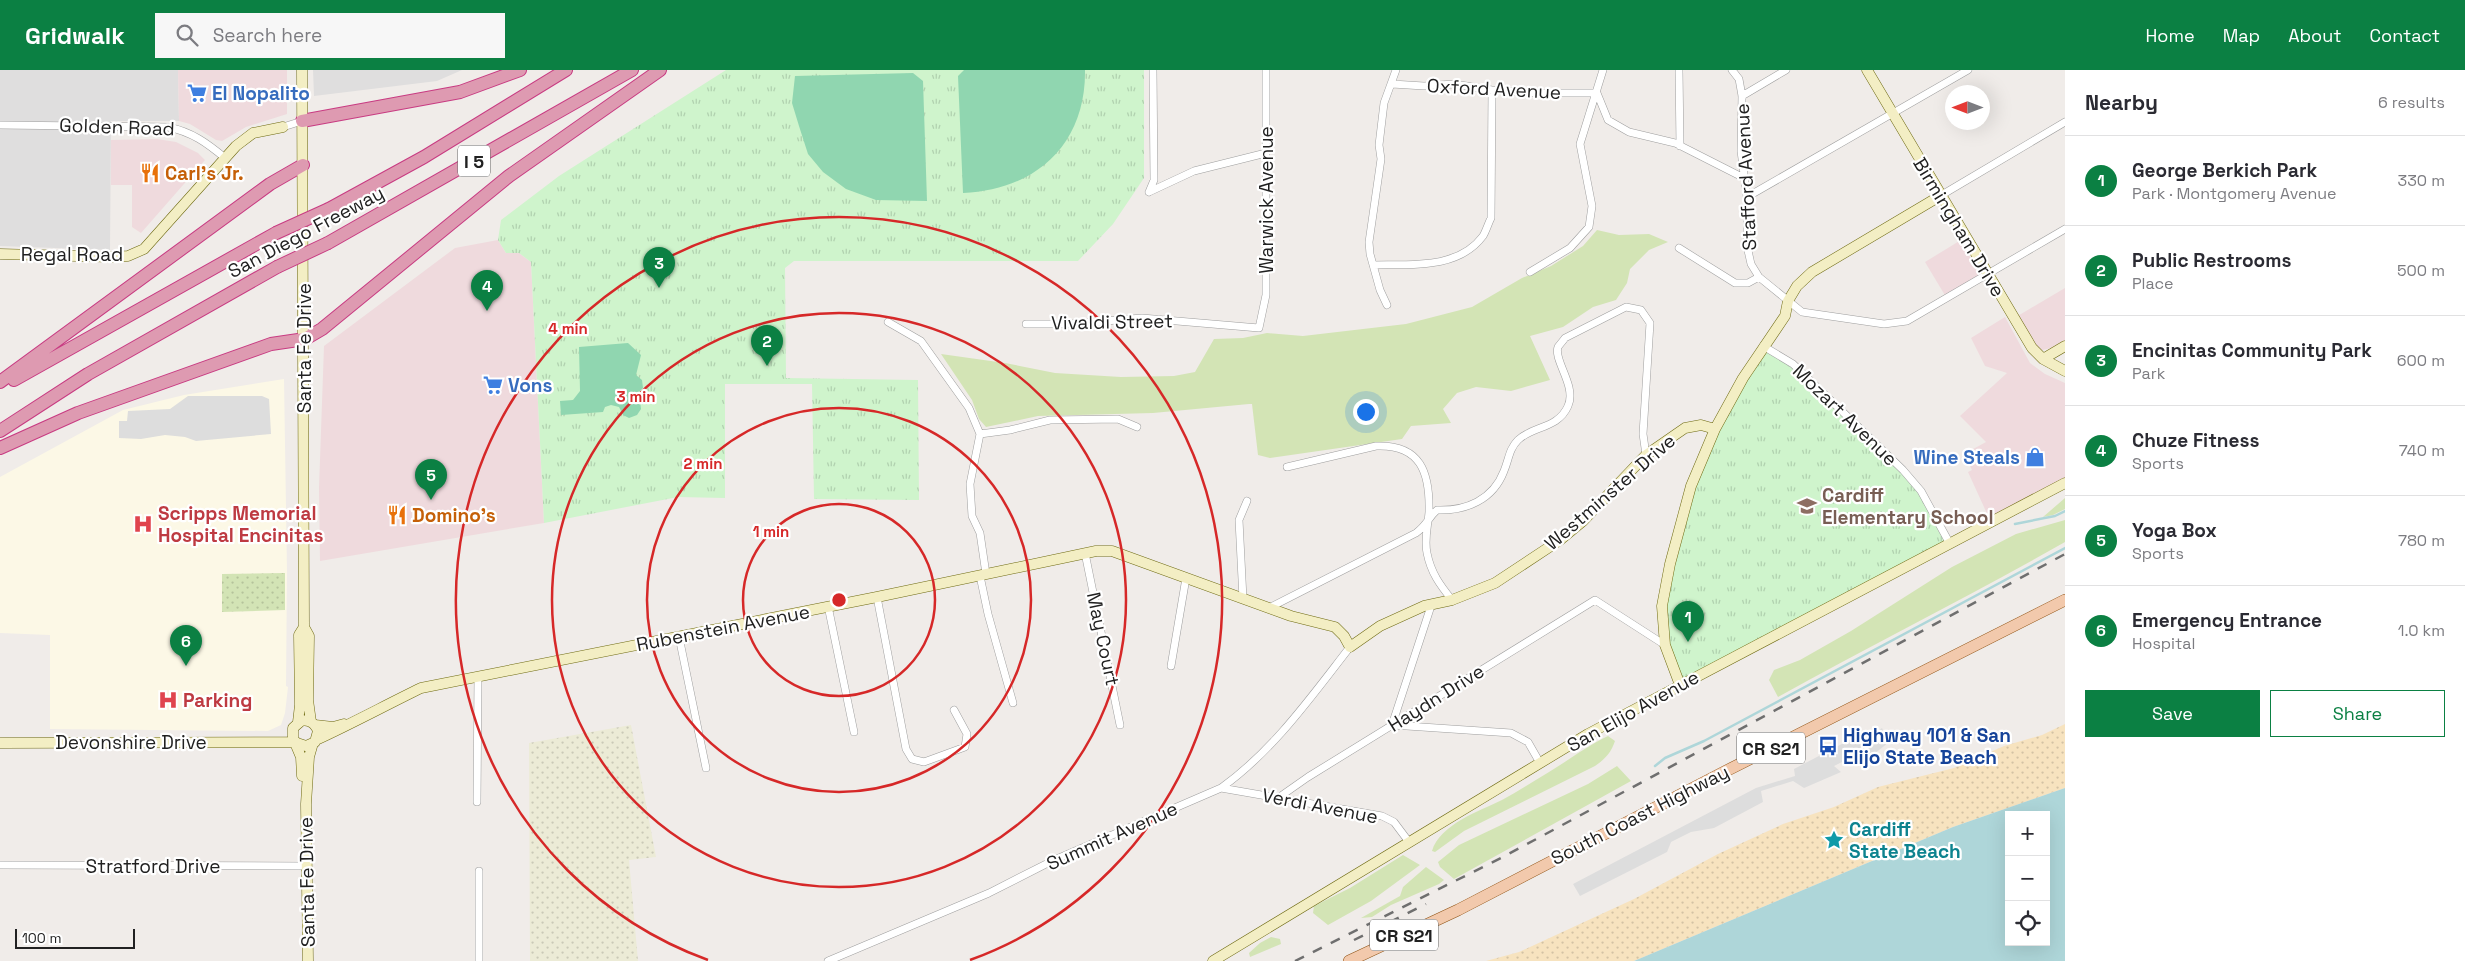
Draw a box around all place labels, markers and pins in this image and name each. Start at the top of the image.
place label: El Nopalito [212,81,310,106]
supermarket icon: El Nopalito [186,82,208,104]
place label: Carl's Jr. [165,161,244,186]
restaurant icon: Carl's Jr. [139,162,161,184]
pin: 3 [643,247,675,288]
pin: 4 [471,270,503,311]
pin: 2 [751,325,783,366]
place label: Vons [508,373,553,398]
supermarket icon: Vons [482,374,504,396]
place label: Wine Steals [1914,445,2020,470]
shop icon: Wine Steals [2024,446,2046,468]
pin: 5 [415,459,447,500]
place label: Cardiff Elementary School [1822,483,1994,530]
school or university icon: Cardiff Elementary School [1796,495,1818,517]
place label: Scripps Memorial Hospital Encinitas [158,501,323,548]
place label: Domino's [412,503,496,528]
restaurant icon: Domino's [386,504,408,526]
hospital icon: Scripps Memorial Hospital Encinitas [132,513,154,535]
centre of rings [830,591,848,609]
pin: 1 [1672,601,1704,642]
pin: 6 [170,625,202,666]
place label: Parking [183,688,252,713]
hospital icon: Parking [157,689,179,711]
place label: Highway 101 & San Elijo State Beach [1843,723,2011,770]
bus stop icon: Highway 101 & San Elijo State Beach [1817,735,1839,757]
place label: Cardiff State Beach [1849,817,1961,864]
place icon: Cardiff State Beach [1823,829,1845,851]

